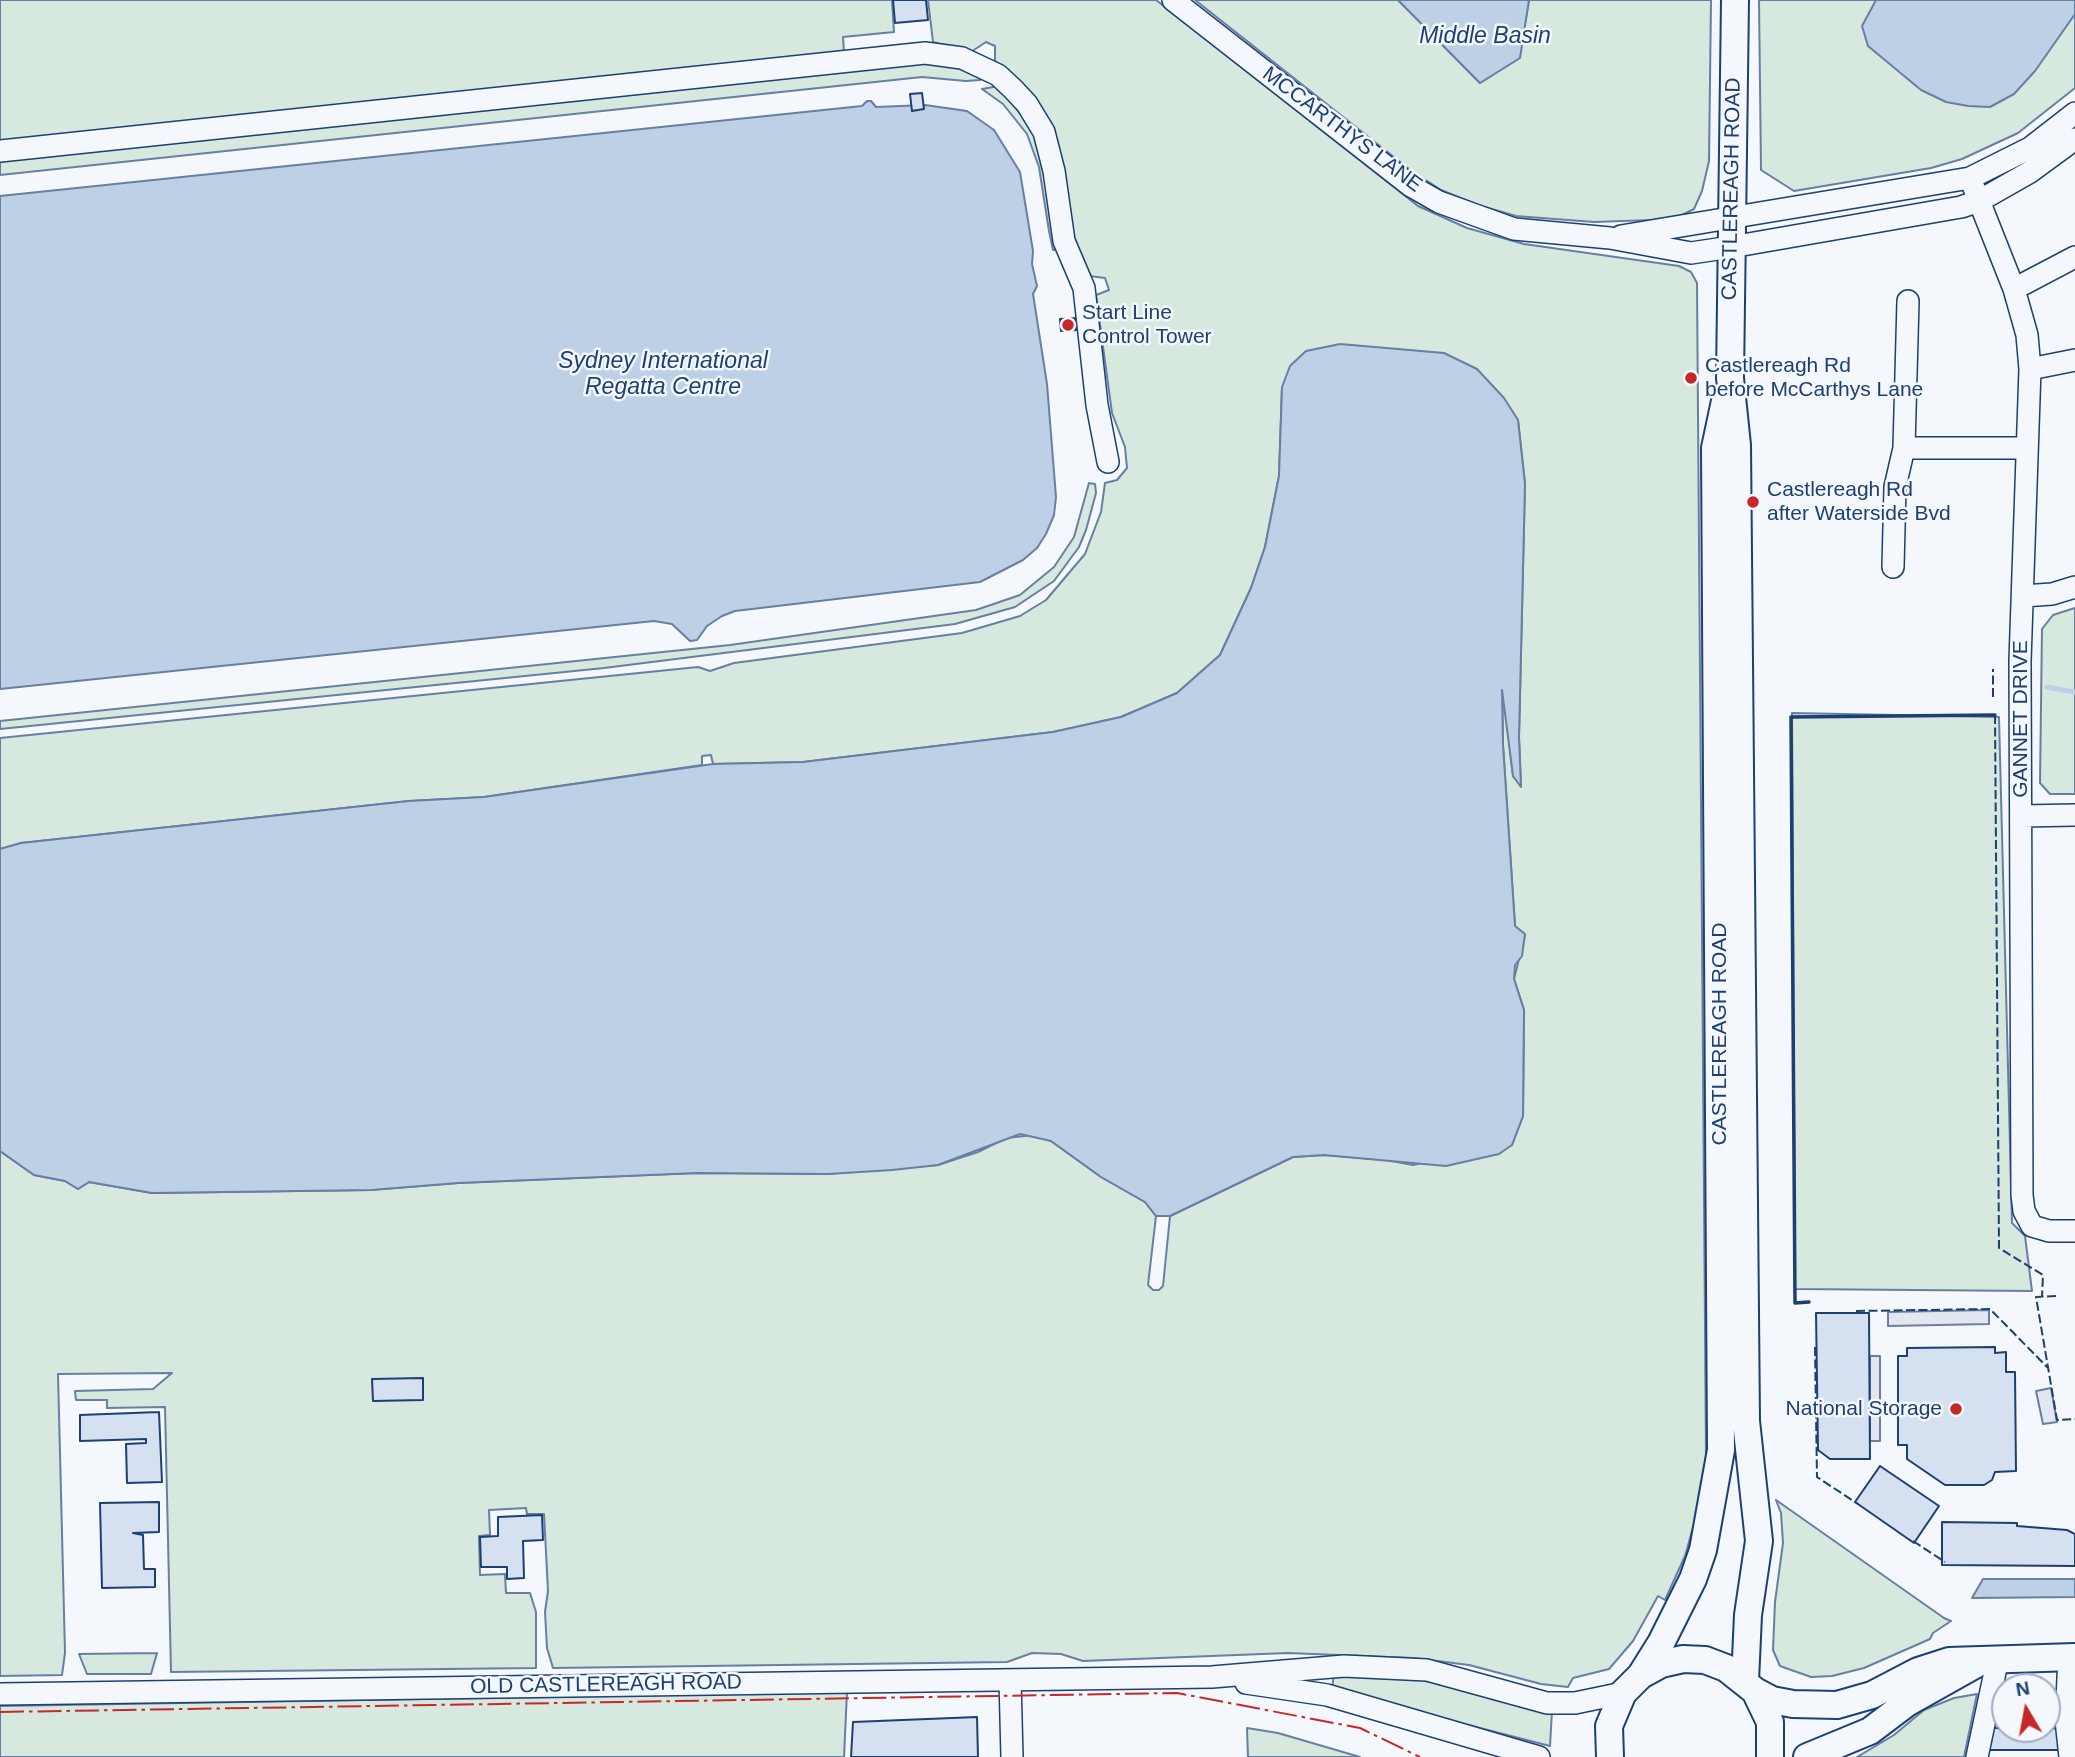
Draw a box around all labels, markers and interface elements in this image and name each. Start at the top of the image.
water label: Middle Basin [1419,23,1551,51]
street label: MCCARTHYS LANE [1257,62,1427,198]
street label: CASTLEREAGH ROAD [1717,77,1747,301]
place label: Start Line Control Tower [1082,300,1212,350]
marker: Start Line Control Tower [1060,317,1076,333]
water label: Sydney International Regatta Centre [558,348,768,402]
place label: Castlereagh Rd before McCarthys Lane [1705,353,1923,403]
marker: Castlereagh Rd before McCarthys Lane [1683,370,1699,386]
place label: Castlereagh Rd after Waterside Bvd [1767,477,1951,527]
marker: Castlereagh Rd after Waterside Bvd [1745,494,1761,510]
street label: GANNET DRIVE [2008,640,2034,798]
street label: CASTLEREAGH ROAD [1707,923,1733,1145]
place label: National Storage [1786,1396,1942,1422]
marker: National Storage [1948,1401,1964,1417]
street label: OLD CASTLEREAGH ROAD [470,1670,742,1700]
north arrow [1991,1673,2061,1743]
text: N [2014,1677,2031,1700]

